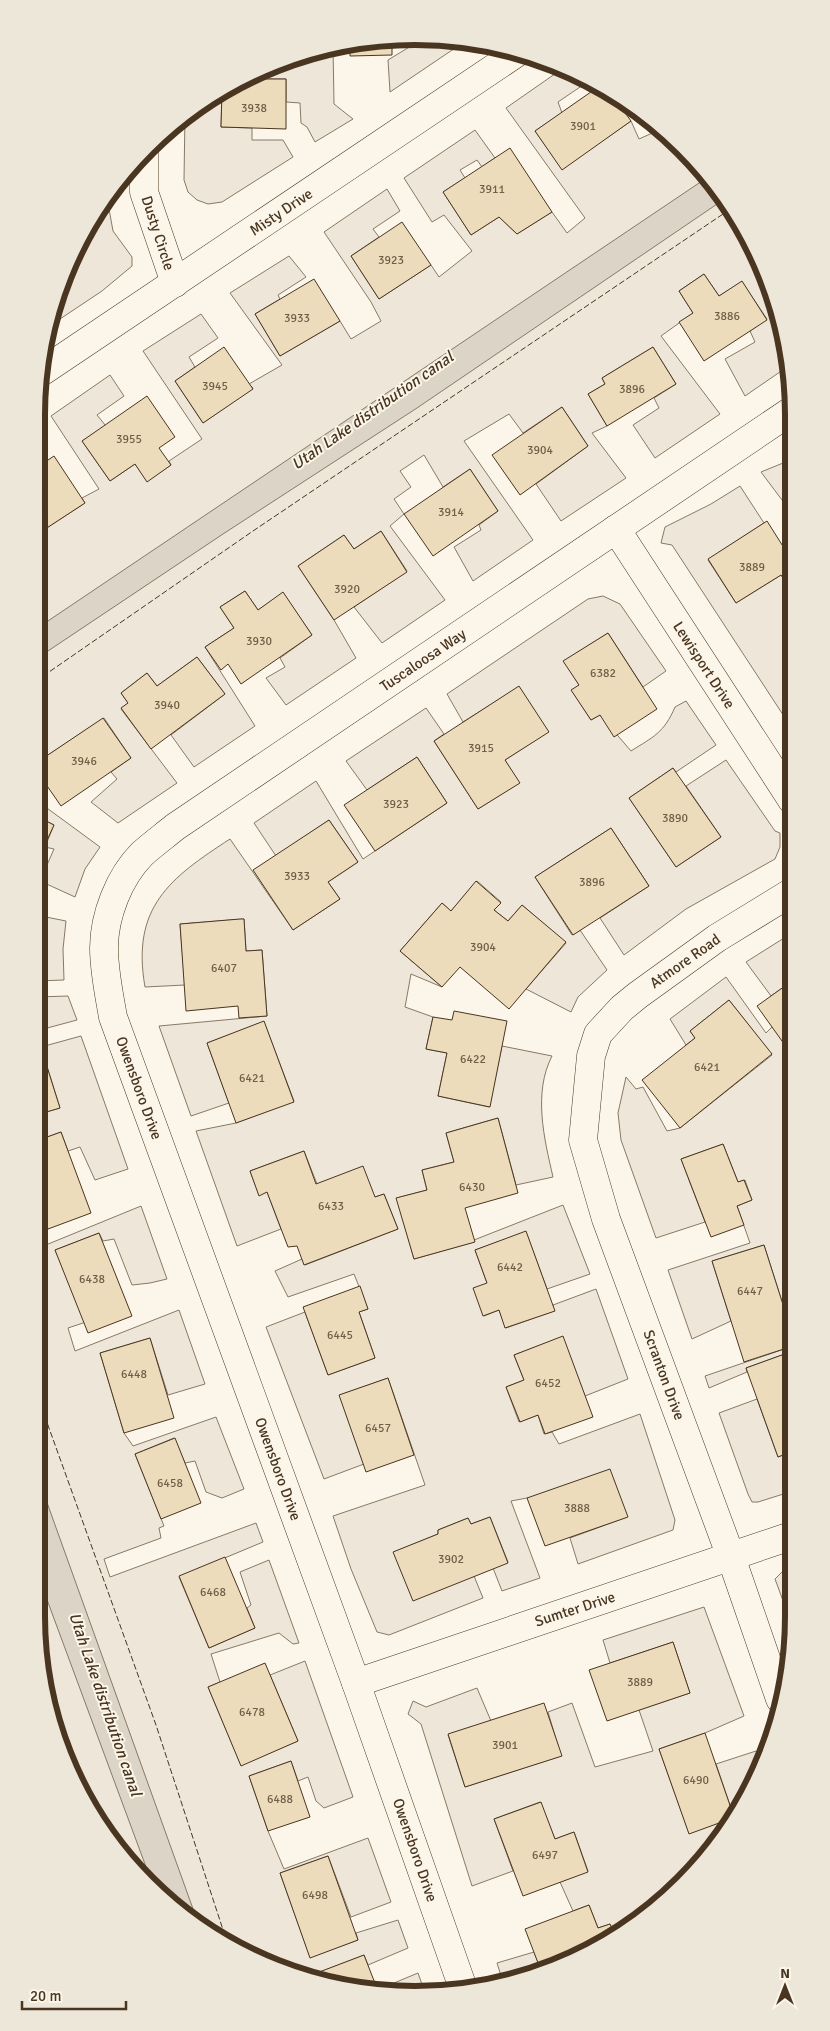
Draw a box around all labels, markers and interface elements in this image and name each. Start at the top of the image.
house number: 3938 [241,101,267,116]
house number: 3901 [570,119,596,134]
house number: 3911 [479,182,505,197]
street label: Misty Drive [246,184,316,240]
street label: Dusty Circle [137,193,179,273]
house number: 3923 [378,253,404,268]
house number: 3886 [714,309,740,324]
house number: 3933 [284,311,310,326]
water label: Utah Lake distribution canal [288,347,458,474]
house number: 3945 [202,379,228,394]
house number: 3896 [619,382,645,397]
house number: 3955 [116,432,142,447]
house number: 3904 [527,443,553,458]
house number: 3914 [438,505,464,520]
house number: 3889 [739,560,765,575]
house number: 3920 [334,582,360,597]
street label: Lewisport Drive [669,618,739,712]
street label: Tuscaloosa Way [377,625,469,695]
house number: 3930 [246,634,272,649]
house number: 6382 [590,666,616,681]
house number: 3940 [154,698,180,713]
house number: 3915 [468,741,494,756]
house number: 3946 [71,754,97,769]
house number: 3923 [383,797,409,812]
house number: 3890 [662,811,688,826]
house number: 3933 [284,869,310,884]
house number: 3896 [579,875,605,890]
street label: Atmore Road [646,930,724,992]
house number: 3904 [470,940,496,955]
house number: 6407 [211,961,237,976]
street label: Owensboro Drive [112,1034,166,1142]
house number: 6422 [460,1052,486,1067]
house number: 6421 [694,1060,720,1075]
house number: 6421 [239,1071,265,1086]
house number: 6430 [459,1180,485,1195]
house number: 6433 [318,1199,344,1214]
house number: 6442 [497,1260,523,1275]
house number: 6438 [79,1272,105,1287]
house number: 6447 [737,1284,763,1299]
street label: Scranton Drive [639,1327,689,1423]
house number: 6445 [327,1328,353,1343]
house number: 6448 [121,1367,147,1382]
house number: 6452 [535,1376,561,1391]
street label: Owensboro Drive [251,1415,305,1523]
house number: 6457 [365,1421,391,1436]
house number: 6458 [157,1476,183,1491]
house number: 3888 [564,1501,590,1516]
house number: 3902 [438,1552,464,1567]
house number: 6468 [200,1585,226,1600]
street label: Sumter Drive [533,1588,617,1630]
water label: Utah Lake distribution canal [64,1610,146,1800]
house number: 3889 [627,1675,653,1690]
house number: 6478 [239,1705,265,1720]
house number: 3901 [492,1738,518,1753]
house number: 6490 [683,1773,709,1788]
house number: 6488 [267,1792,293,1807]
street label: Owensboro Drive [389,1796,441,1904]
house number: 6497 [532,1848,558,1863]
house number: 6498 [302,1888,328,1903]
north arrow [760,1961,810,2011]
text: N [780,1965,790,1982]
scale bar [22,1978,126,2010]
text: 20 m [30,1987,61,2005]

